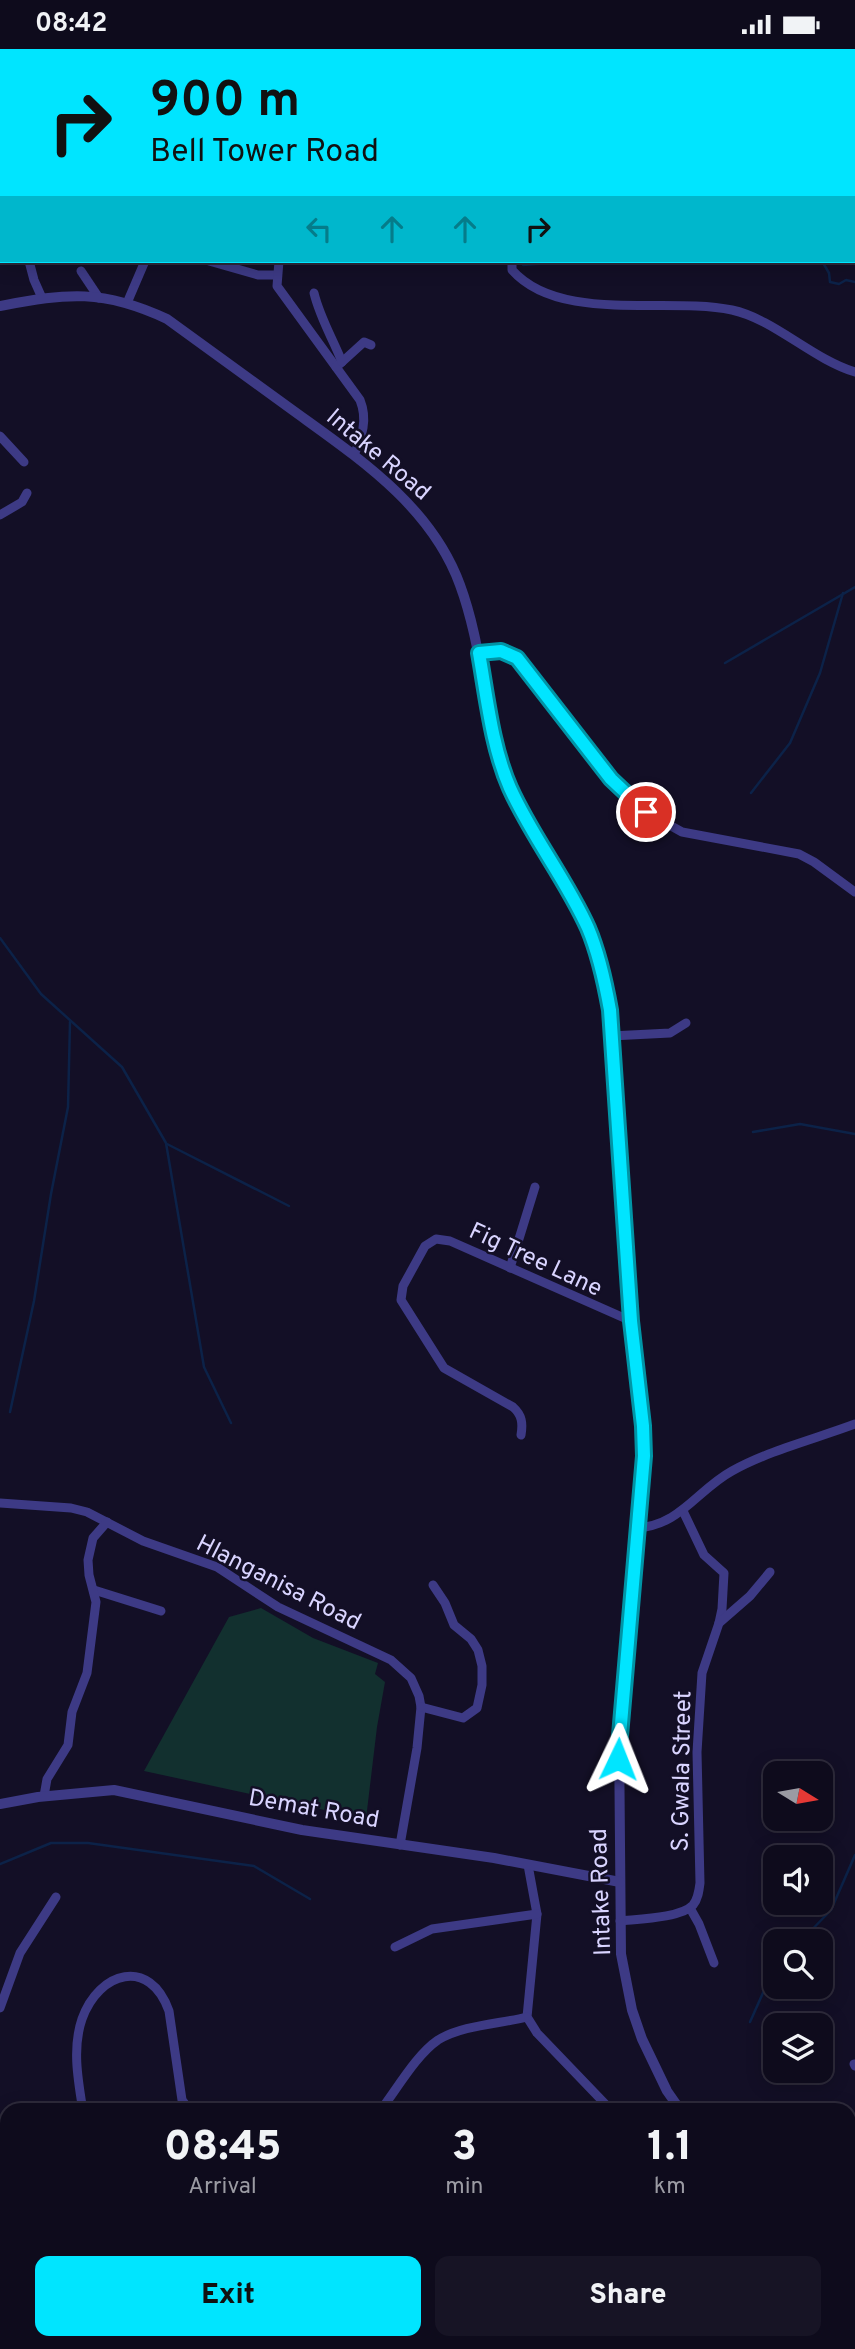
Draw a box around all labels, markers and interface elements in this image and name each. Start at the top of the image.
text: 08:42 [35,8,107,41]
text: 900 m [150,72,300,134]
icon: right [35,77,126,168]
text: Bell Tower Road [150,133,379,173]
icon: left [300,210,338,248]
icon: ahead [373,210,411,248]
icon: ahead [446,210,484,248]
icon: right [519,210,557,248]
street label: Intake Road [319,403,436,508]
pin [616,782,676,842]
icon: arrive [627,793,665,831]
street label: Fig Tree Lane [464,1217,606,1305]
street label: Hlanganisa Road [191,1529,366,1638]
street label: S. Gwala Street [667,1690,699,1852]
position arrow [581,1722,655,1796]
north arrow [763,1761,833,1831]
map controls [763,1761,833,2083]
street label: Demat Road [246,1784,381,1836]
street label: Intake Road [585,1828,619,1956]
button: sound [763,1845,833,1915]
button: search [763,1929,833,1999]
button: layers [763,2013,833,2083]
text: 08:45 [164,2122,281,2175]
text: 3 [452,2122,477,2175]
text: 1.1 [647,2122,692,2175]
text: Arrival [188,2173,257,2202]
text: min [445,2173,483,2202]
text: km [654,2173,686,2202]
button: Exit [35,2256,421,2336]
button: Share [435,2256,821,2336]

